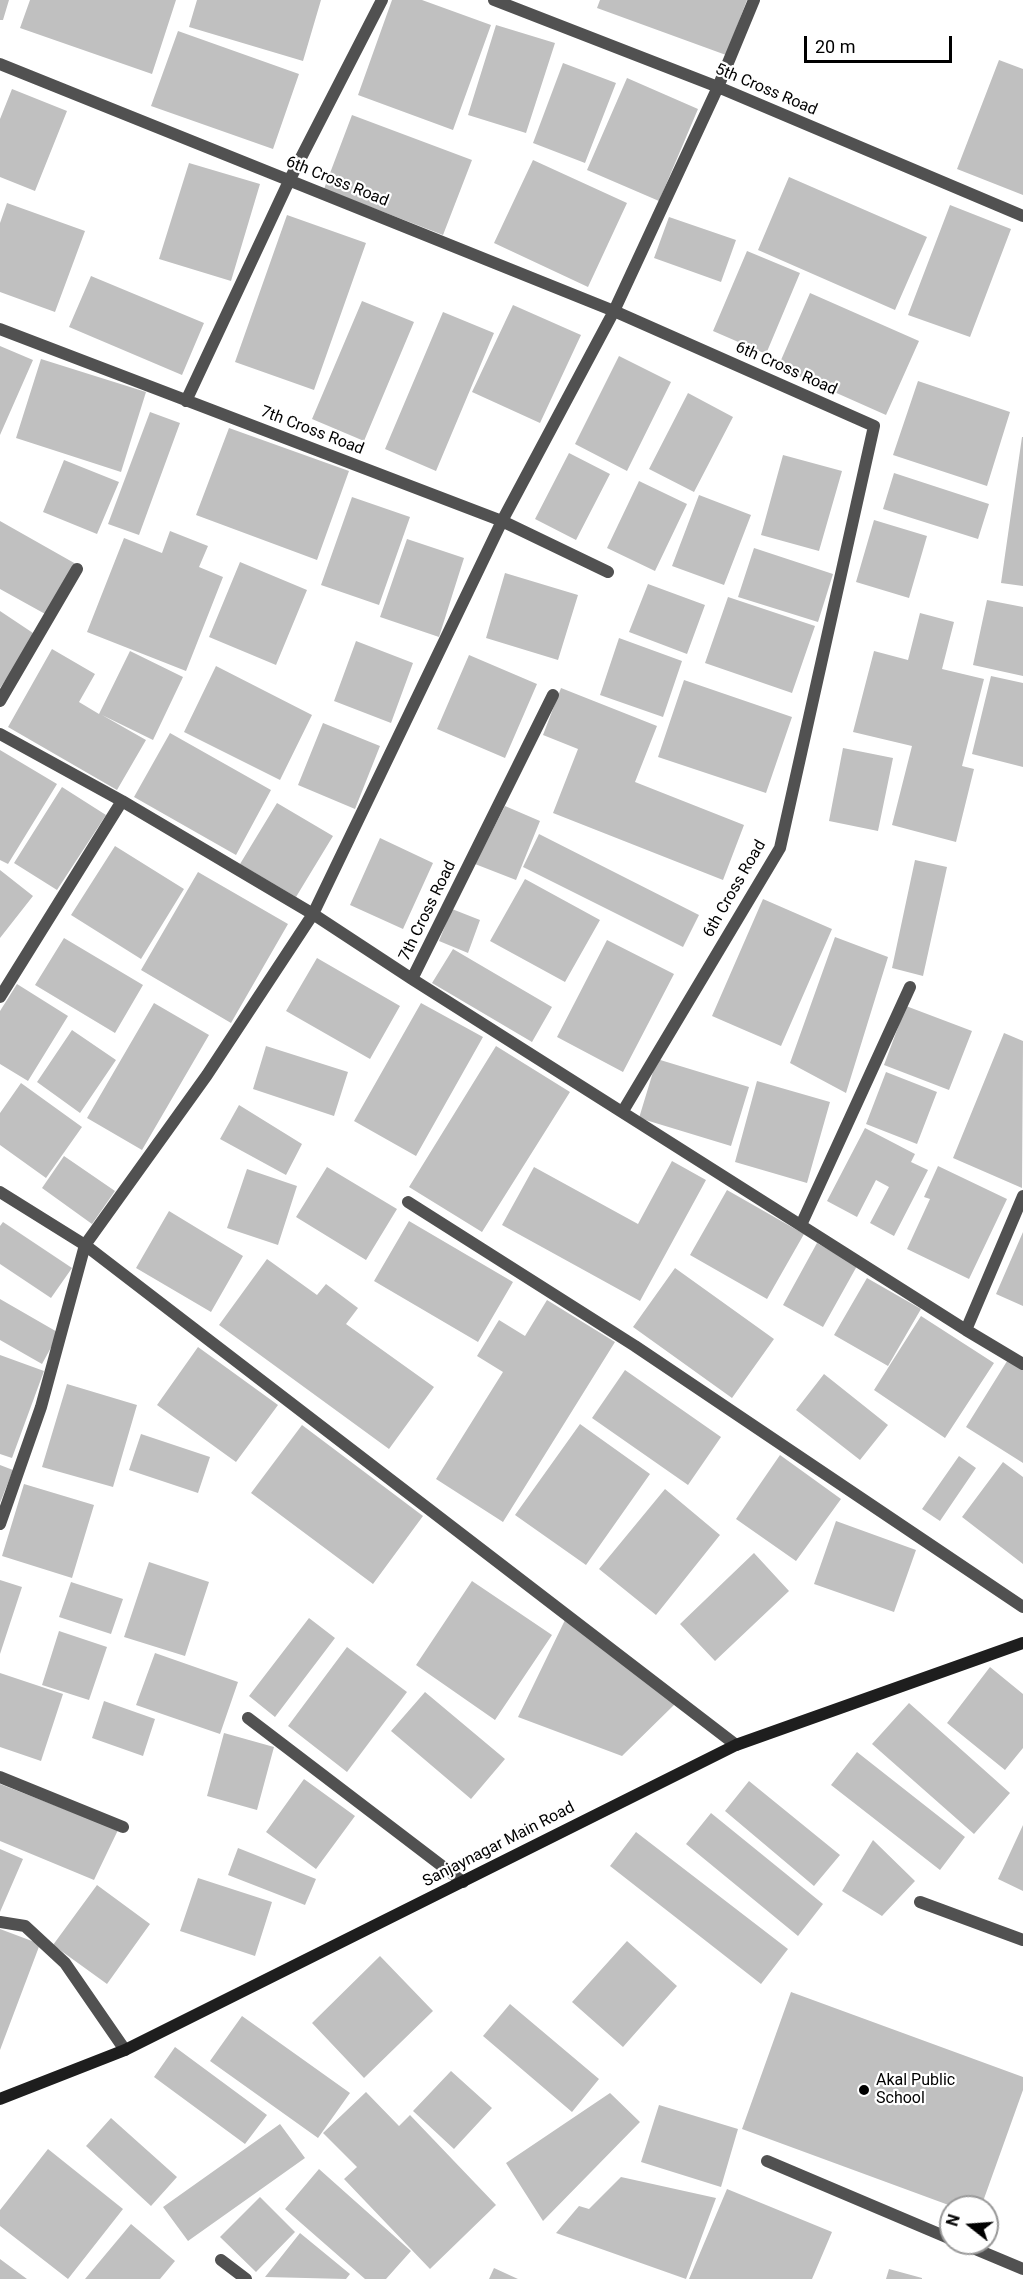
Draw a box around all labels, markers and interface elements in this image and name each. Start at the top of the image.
scale bar [807,24,956,62]
text: 20 m [815,36,855,57]
street label: 5th Cross Road [712,60,820,120]
street label: 6th Cross Road [283,153,391,211]
street label: 6th Cross Road [732,338,840,400]
street label: 7th Cross Road [258,403,366,459]
street label: 6th Cross Road [699,837,771,941]
street label: 7th Cross Road [395,858,461,964]
street label: Sanjaynagar Main Road [420,1798,578,1892]
place label: Akal Public School [876,2071,955,2109]
marker: Akal Public School [857,2083,871,2097]
north arrow [939,2195,999,2255]
text: N [942,2212,964,2228]

